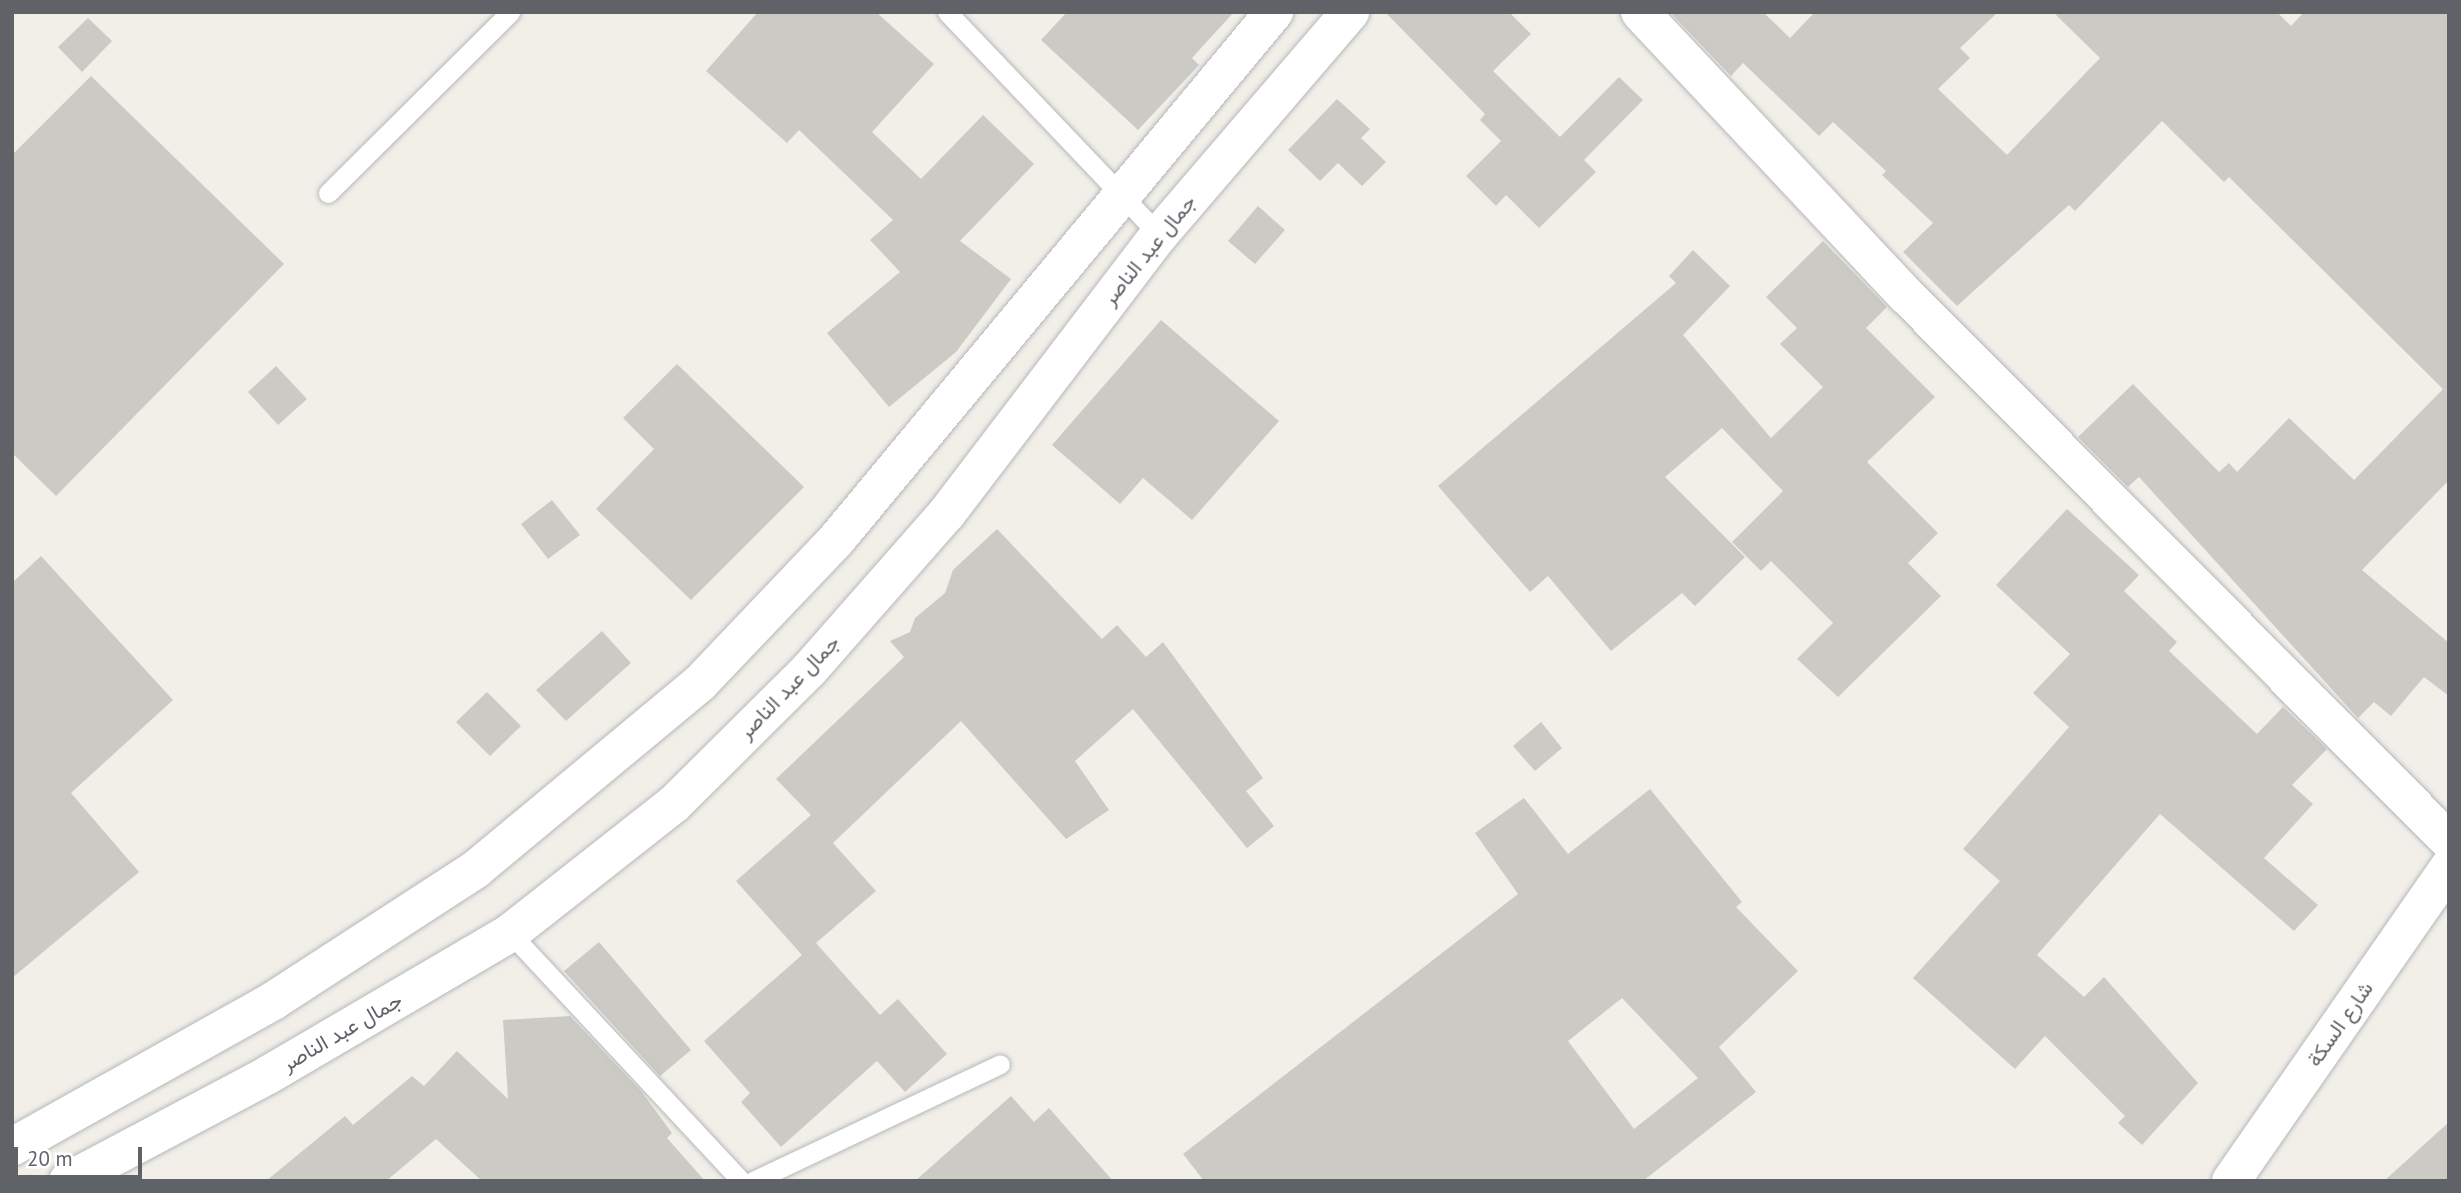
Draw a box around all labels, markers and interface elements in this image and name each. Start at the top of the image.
street label: جمال عبد الناصر [1097,190,1201,310]
street label: جمال عبد الناصر [733,630,845,744]
street label: شارع السكة [2302,977,2378,1071]
street label: جمال عبد الناصر [277,987,407,1077]
scale bar [18,1134,145,1178]
text: 20 m [27,1145,73,1172]

